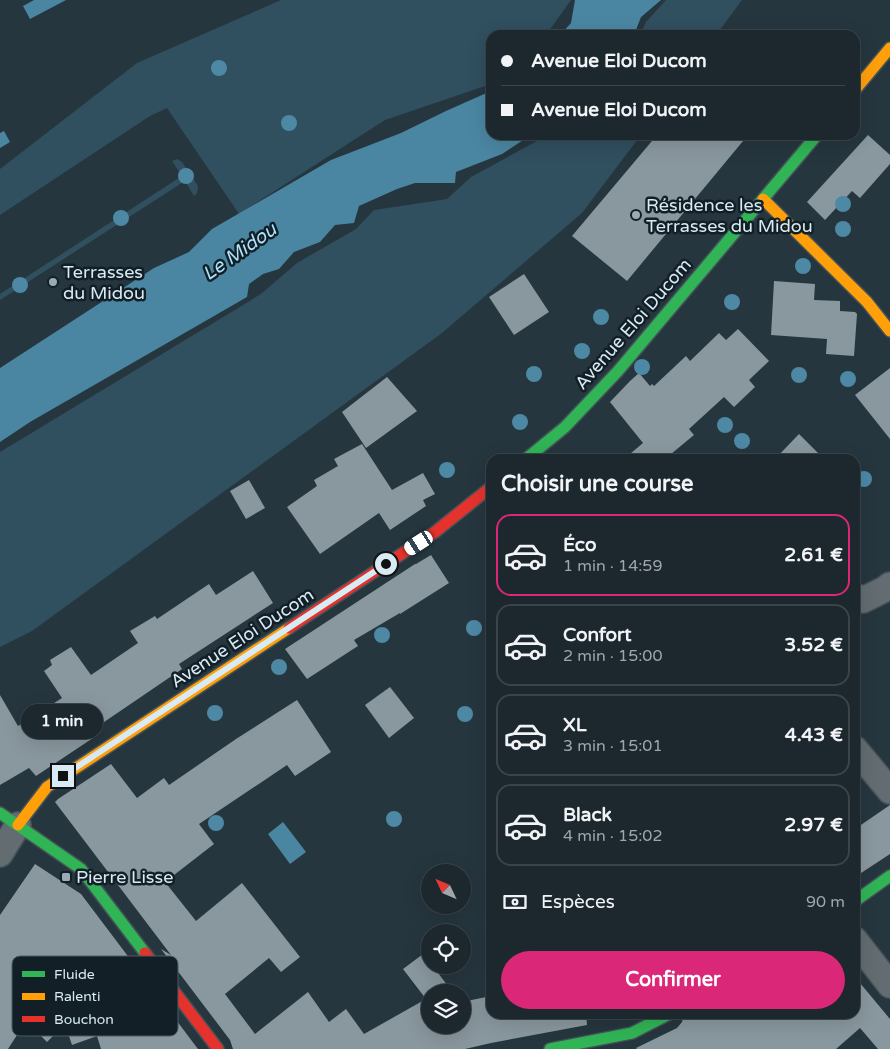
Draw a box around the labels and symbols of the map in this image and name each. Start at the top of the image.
place label: Résidence les Terrasses du Midou [646,194,813,237]
marker: Résidence les Terrasses du Midou [630,209,642,221]
water label: Le Midou [199,218,282,285]
street label: Avenue Eloi Ducom [570,254,696,394]
place label: Terrasses du Midou [63,261,145,304]
marker: Terrasses du Midou [47,276,59,288]
car [402,529,435,557]
route start [375,553,397,575]
street label: Avenue Eloi Ducom [166,583,318,693]
callout: 1 min [22,704,104,738]
route end [52,765,74,787]
north arrow [421,864,471,914]
place label: Pierre Lisse [76,866,173,888]
marker: Pierre Lisse [60,871,72,883]
legend [12,956,178,1036]
text: Fluide [54,966,95,983]
text: Ralenti [54,988,100,1005]
text: Bouchon [54,1011,114,1028]

